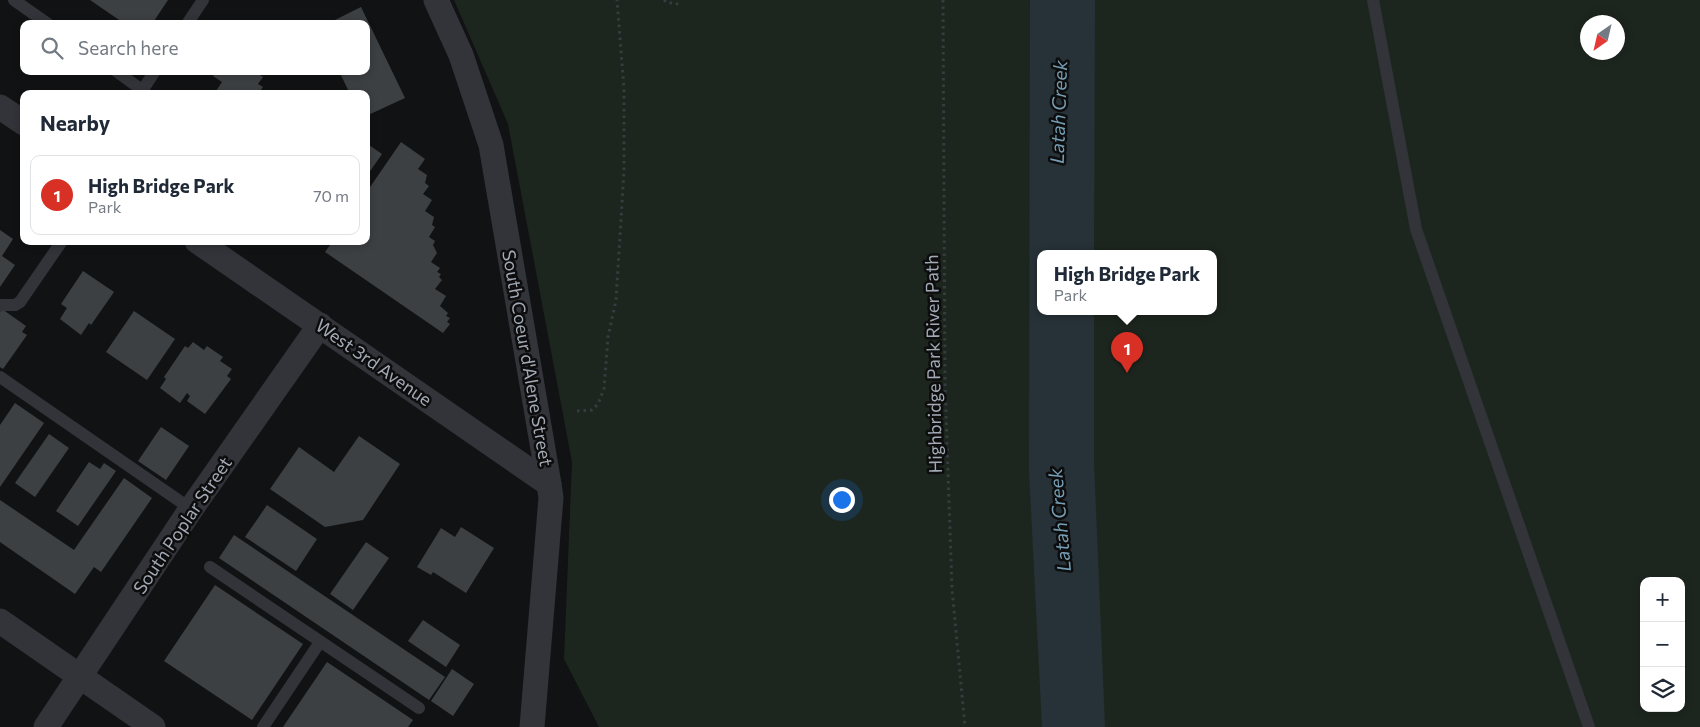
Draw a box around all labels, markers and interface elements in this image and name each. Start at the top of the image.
north arrow [1580,15,1625,60]
search box [20,20,370,75]
icon: search [38,34,66,62]
text: Search here [78,36,178,59]
water label: Latah Creek [1045,59,1071,164]
text: Nearby [40,110,110,135]
text: High Bridge Park [88,174,234,197]
text: 1 [53,186,61,205]
text: 70 m [313,186,349,205]
text: Park [88,197,121,216]
street label: South Coeur d'Alene Street [498,248,558,468]
popup [1037,250,1217,315]
street label: Highbridge Park River Path [920,254,946,474]
text: High Bridge Park [1054,262,1200,285]
text: Park [1054,285,1087,304]
street label: West 3rd Avenue [312,314,436,410]
pin: 1 [1111,332,1143,373]
street label: South Poplar Street [128,452,236,598]
water label: Latah Creek [1043,467,1075,573]
your location [829,487,855,513]
map controls [1640,577,1685,712]
button: + [1640,577,1685,622]
button: − [1640,622,1685,667]
button: layers [1640,667,1685,712]

